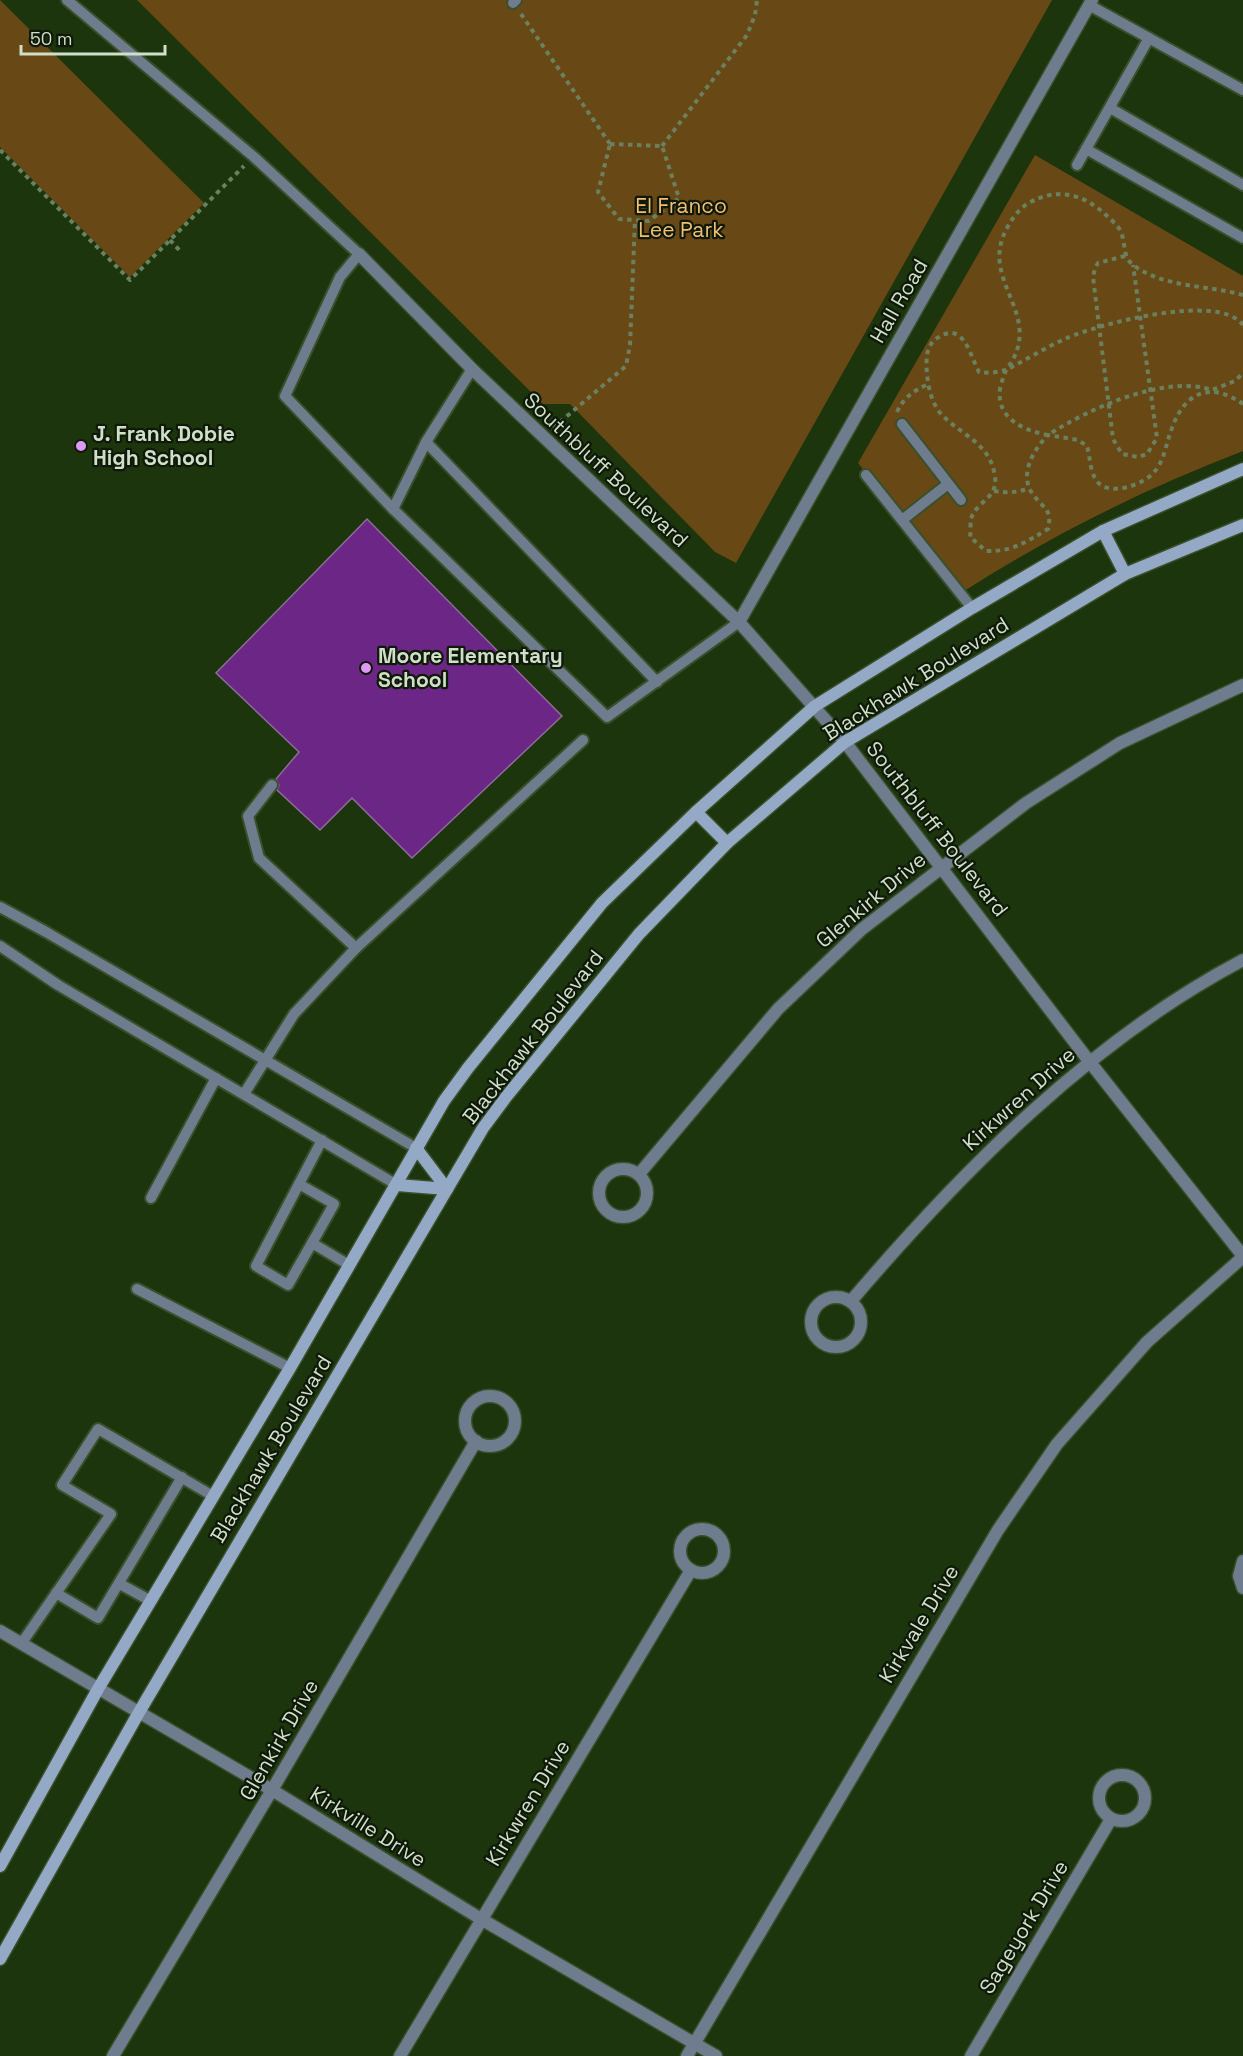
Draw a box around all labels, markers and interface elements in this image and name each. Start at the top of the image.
scale bar [21,18,165,56]
text: 50 m [30,27,72,50]
park label: El Franco Lee Park [635,192,727,243]
street label: Hall Road [864,254,934,348]
street label: Southbluff Boulevard [518,386,694,553]
place label: J. Frank Dobie High School [93,420,235,471]
marker: J. Frank Dobie High School [74,439,88,453]
street label: Blackhawk Boulevard [818,610,1014,747]
place label: Moore Elementary School [378,642,563,693]
marker: Moore Elementary School [359,661,373,675]
street label: Southbluff Boulevard [861,736,1014,922]
street label: Glenkirk Drive [810,846,931,954]
street label: Blackhawk Boulevard [456,944,609,1129]
street label: Kirkwren Drive [957,1041,1081,1156]
street label: Blackhawk Boulevard [204,1350,337,1547]
street label: Kirkvale Drive [873,1560,965,1688]
street label: Glenkirk Drive [233,1674,324,1805]
street label: Kirkwren Drive [479,1735,576,1871]
street label: Kirkville Drive [305,1780,431,1873]
street label: Sageyork Drive [973,1855,1074,1999]

